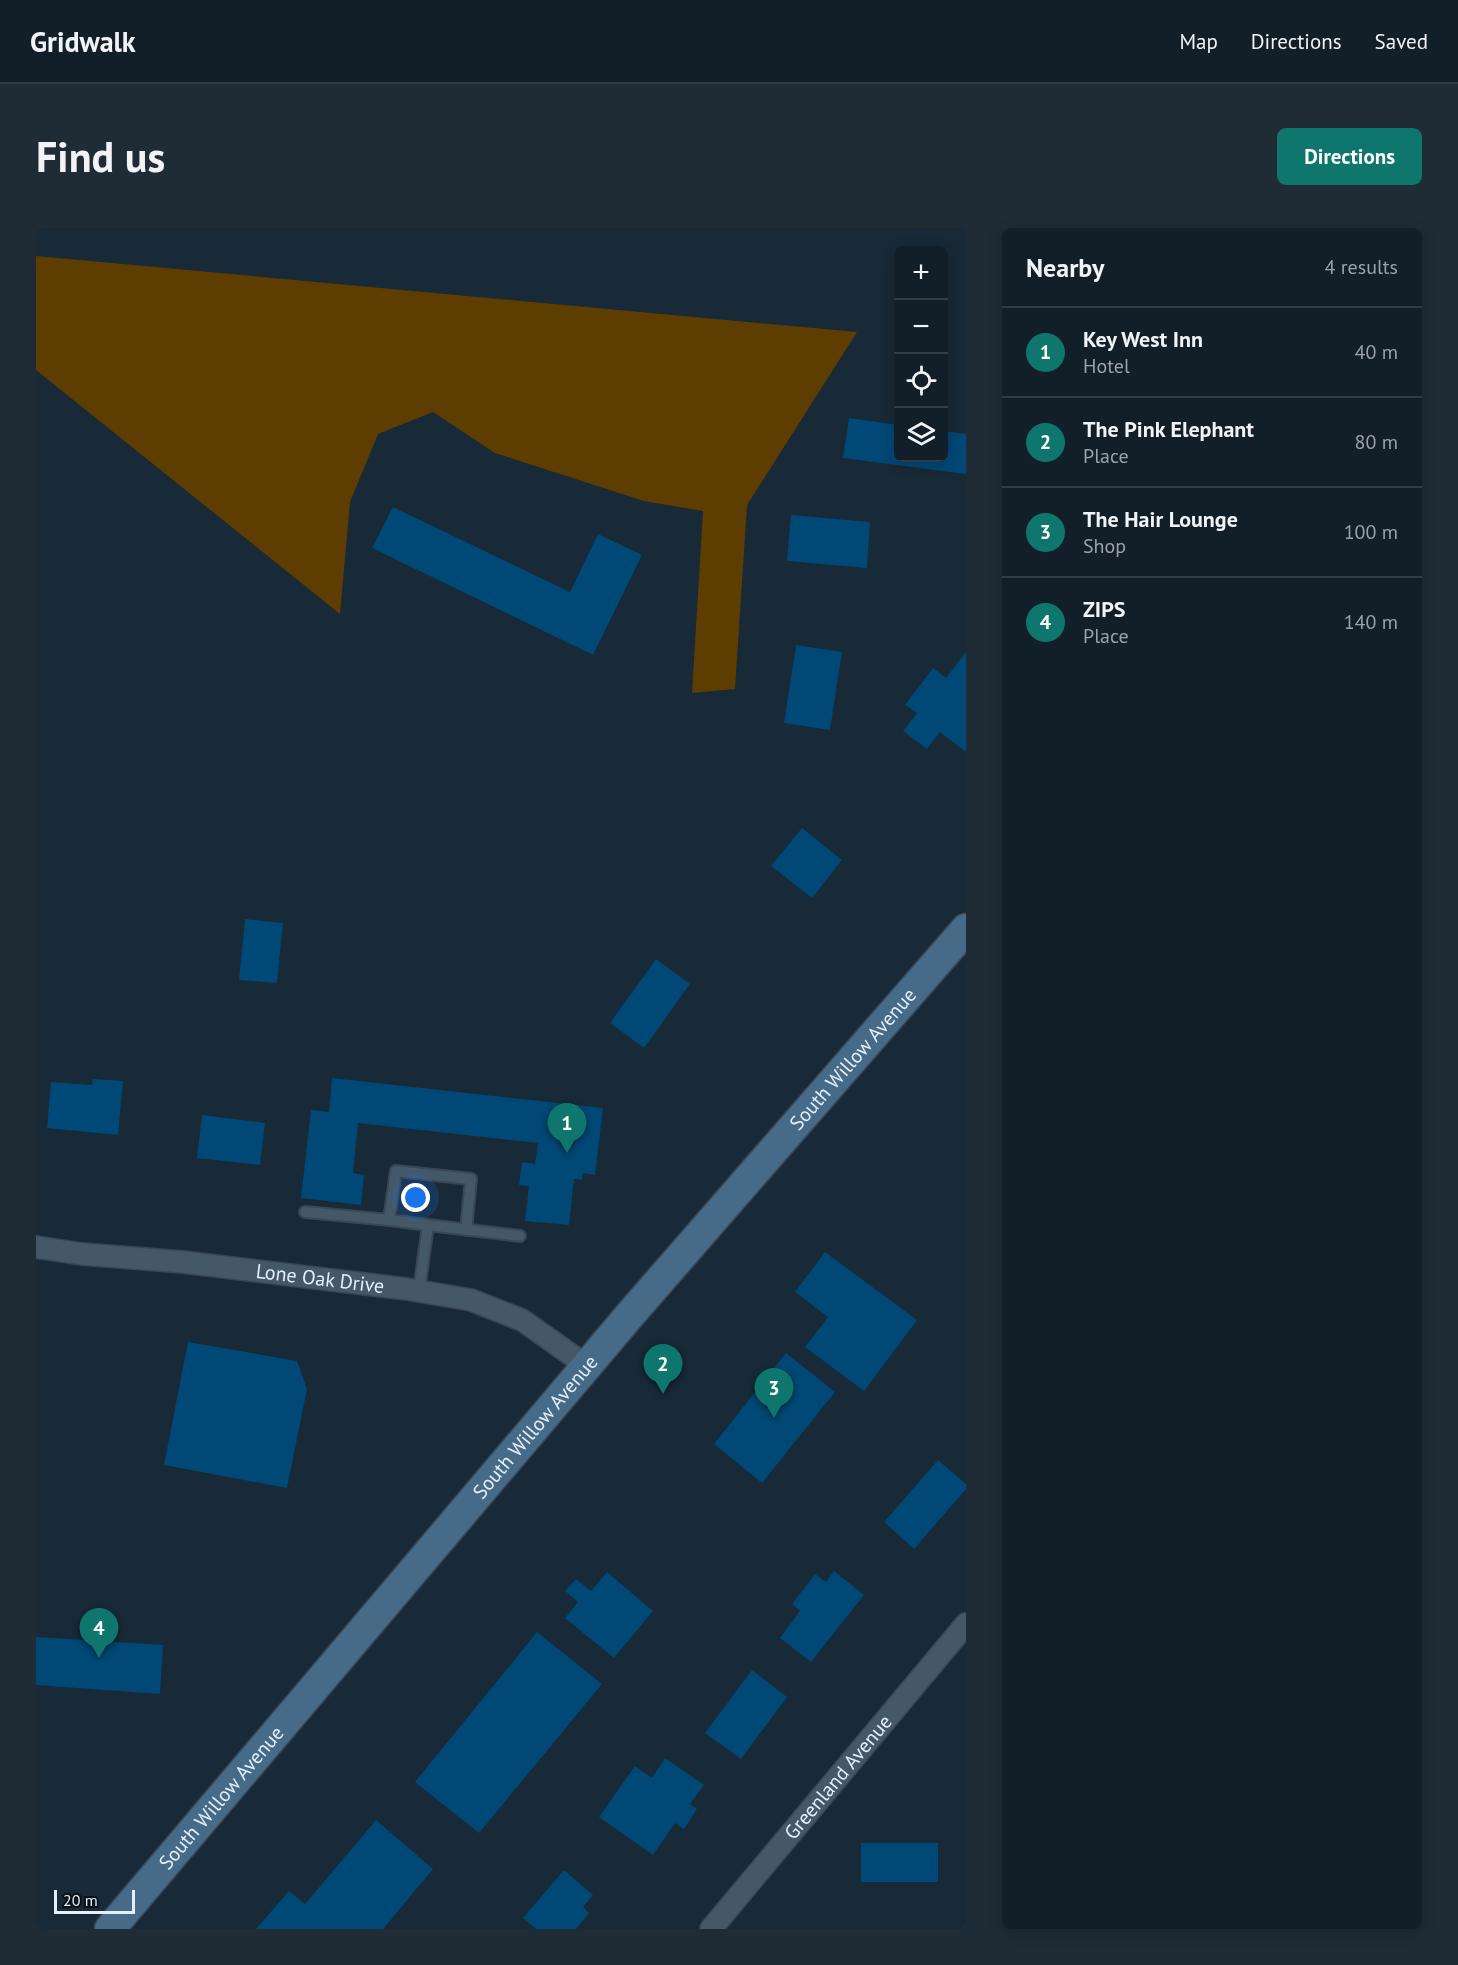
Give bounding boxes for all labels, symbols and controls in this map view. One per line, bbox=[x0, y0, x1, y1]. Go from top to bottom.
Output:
text: Gridwalk bbox=[30, 23, 136, 60]
text: Map bbox=[1179, 28, 1218, 55]
text: Directions bbox=[1251, 28, 1342, 55]
text: Saved bbox=[1375, 28, 1428, 55]
button: Directions bbox=[1277, 128, 1422, 185]
text: Find us bbox=[36, 129, 165, 184]
map controls bbox=[894, 246, 948, 462]
button: + bbox=[894, 246, 948, 300]
text: Nearby bbox=[1026, 251, 1104, 284]
text: 4 results bbox=[1325, 254, 1398, 280]
button: − bbox=[894, 300, 948, 354]
text: Key West Inn bbox=[1083, 325, 1203, 353]
text: 1 bbox=[1040, 339, 1051, 365]
text: 40 m bbox=[1355, 339, 1398, 365]
text: Hotel bbox=[1083, 353, 1130, 379]
button: locate bbox=[894, 354, 948, 408]
button: layers bbox=[894, 408, 948, 462]
text: The Pink Elephant bbox=[1083, 415, 1254, 443]
text: 2 bbox=[1040, 429, 1051, 455]
text: 80 m bbox=[1355, 429, 1398, 455]
text: Place bbox=[1083, 443, 1129, 469]
text: The Hair Lounge bbox=[1083, 505, 1238, 533]
text: 3 bbox=[1040, 519, 1051, 545]
text: 100 m bbox=[1344, 519, 1398, 545]
text: Shop bbox=[1083, 533, 1126, 559]
text: ZIPS bbox=[1083, 595, 1125, 623]
text: 4 bbox=[1040, 609, 1051, 635]
text: 140 m bbox=[1344, 609, 1398, 635]
text: Place bbox=[1083, 623, 1129, 649]
street label: South Willow Avenue bbox=[784, 982, 922, 1136]
pin: 1 bbox=[548, 1104, 586, 1153]
your location bbox=[401, 1183, 430, 1212]
street label: Lone Oak Drive bbox=[254, 1258, 386, 1299]
pin: 2 bbox=[644, 1344, 682, 1394]
street label: South Willow Avenue bbox=[467, 1350, 603, 1504]
pin: 3 bbox=[754, 1368, 794, 1418]
pin: 4 bbox=[80, 1608, 118, 1658]
street label: Greenland Avenue bbox=[778, 1709, 898, 1845]
street label: South Willow Avenue bbox=[153, 1720, 289, 1875]
scale bar bbox=[54, 1887, 135, 1914]
text: 20 m bbox=[63, 1890, 98, 1910]

